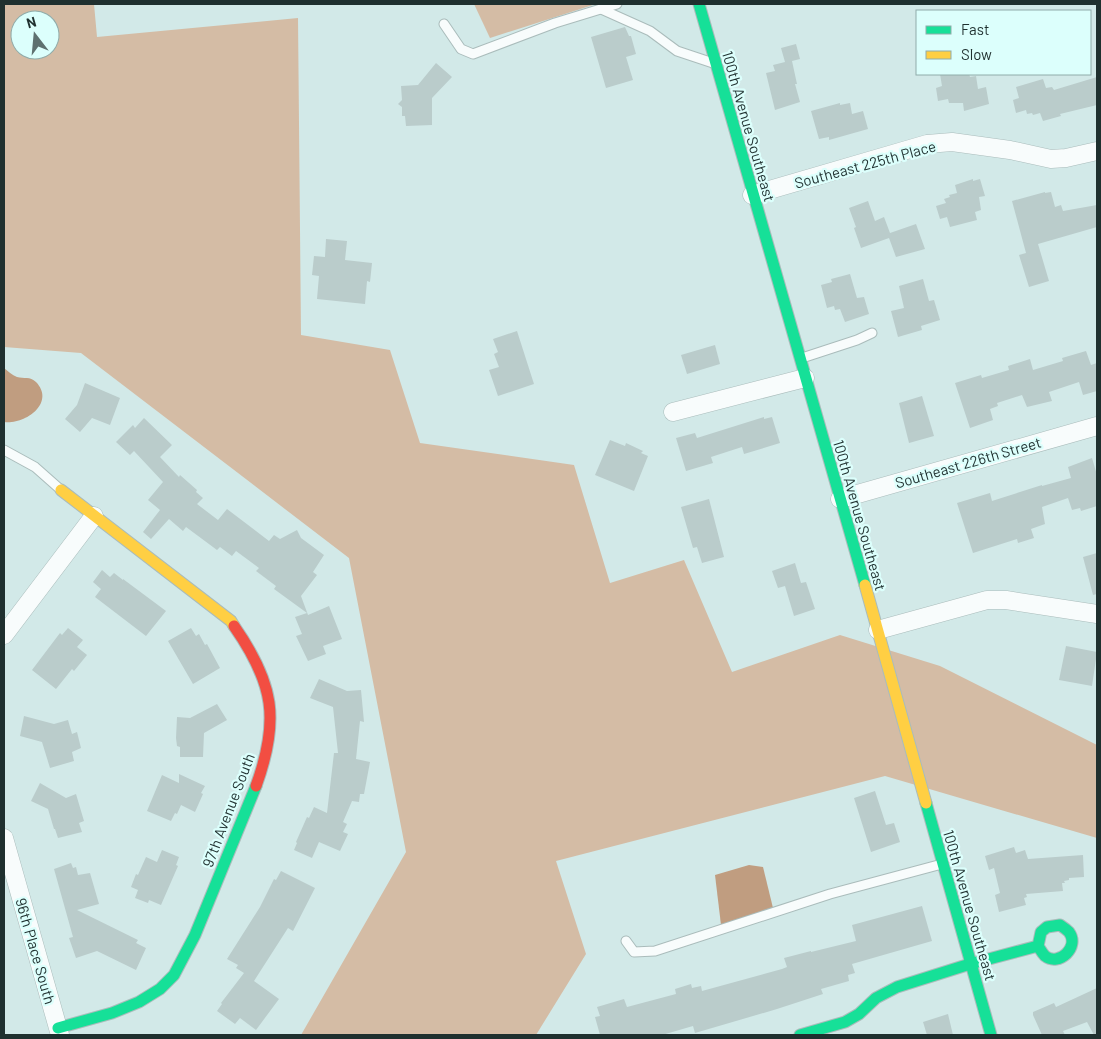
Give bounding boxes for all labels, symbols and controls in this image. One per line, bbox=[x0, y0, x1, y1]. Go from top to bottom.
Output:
north arrow bbox=[10, 10, 60, 60]
legend bbox=[916, 10, 1091, 75]
text: N bbox=[24, 13, 38, 31]
text: Fast bbox=[961, 20, 989, 38]
text: Slow bbox=[961, 45, 992, 63]
street label: 100th Avenue Southeast bbox=[719, 49, 779, 203]
street label: Southeast 225th Place bbox=[792, 136, 938, 192]
street label: Southeast 226th Street bbox=[893, 433, 1043, 491]
street label: 100th Avenue Southeast bbox=[830, 438, 890, 592]
street label: 97th Avenue South bbox=[198, 750, 258, 870]
street label: 100th Avenue Southeast bbox=[940, 828, 1000, 982]
street label: 96th Place South bbox=[12, 896, 60, 1006]

